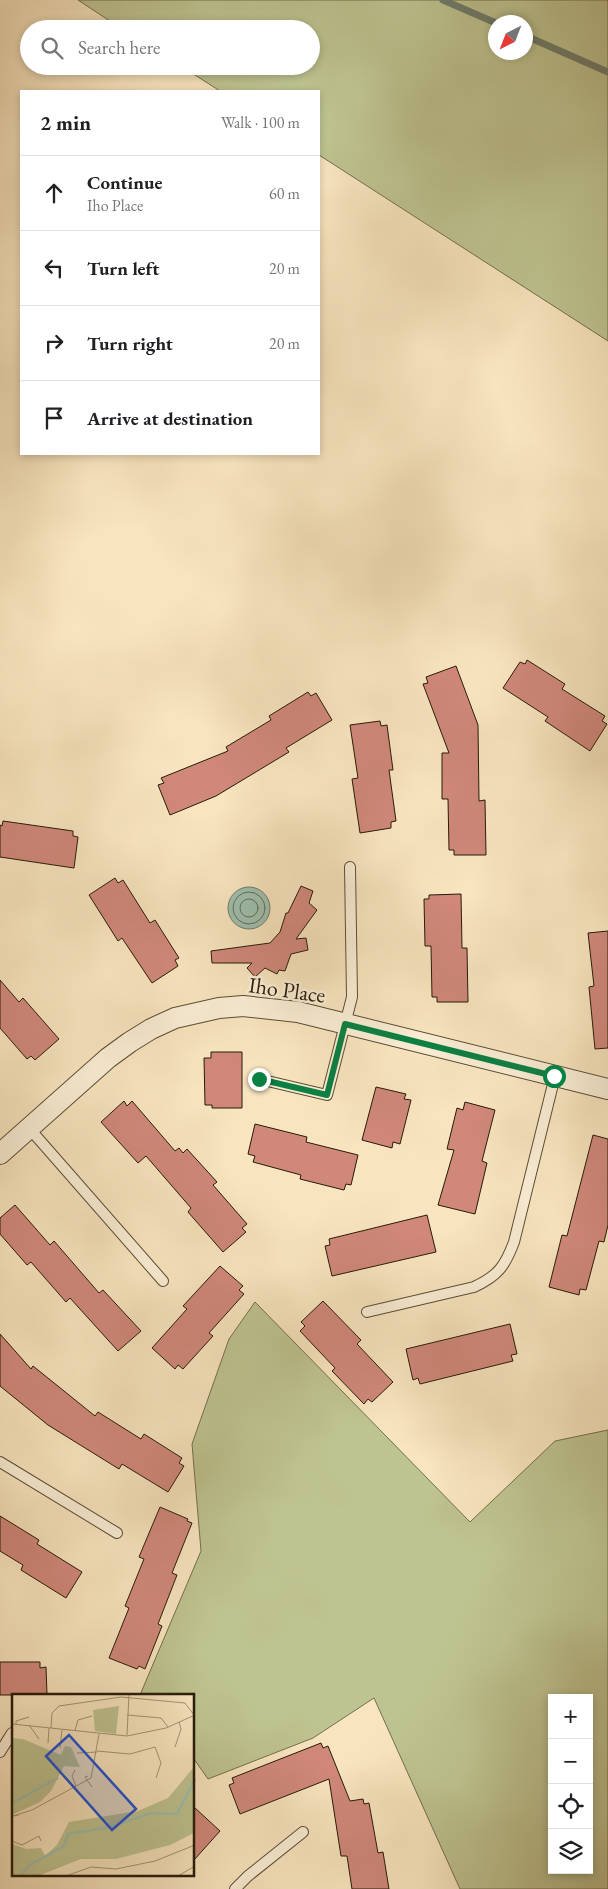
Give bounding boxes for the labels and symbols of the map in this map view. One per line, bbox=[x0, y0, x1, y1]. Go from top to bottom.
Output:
north arrow bbox=[488, 15, 533, 60]
street label: Iho Place bbox=[247, 970, 328, 1010]
route start bbox=[543, 1065, 566, 1088]
route end bbox=[248, 1068, 271, 1091]
inset map bbox=[12, 1694, 195, 1876]

